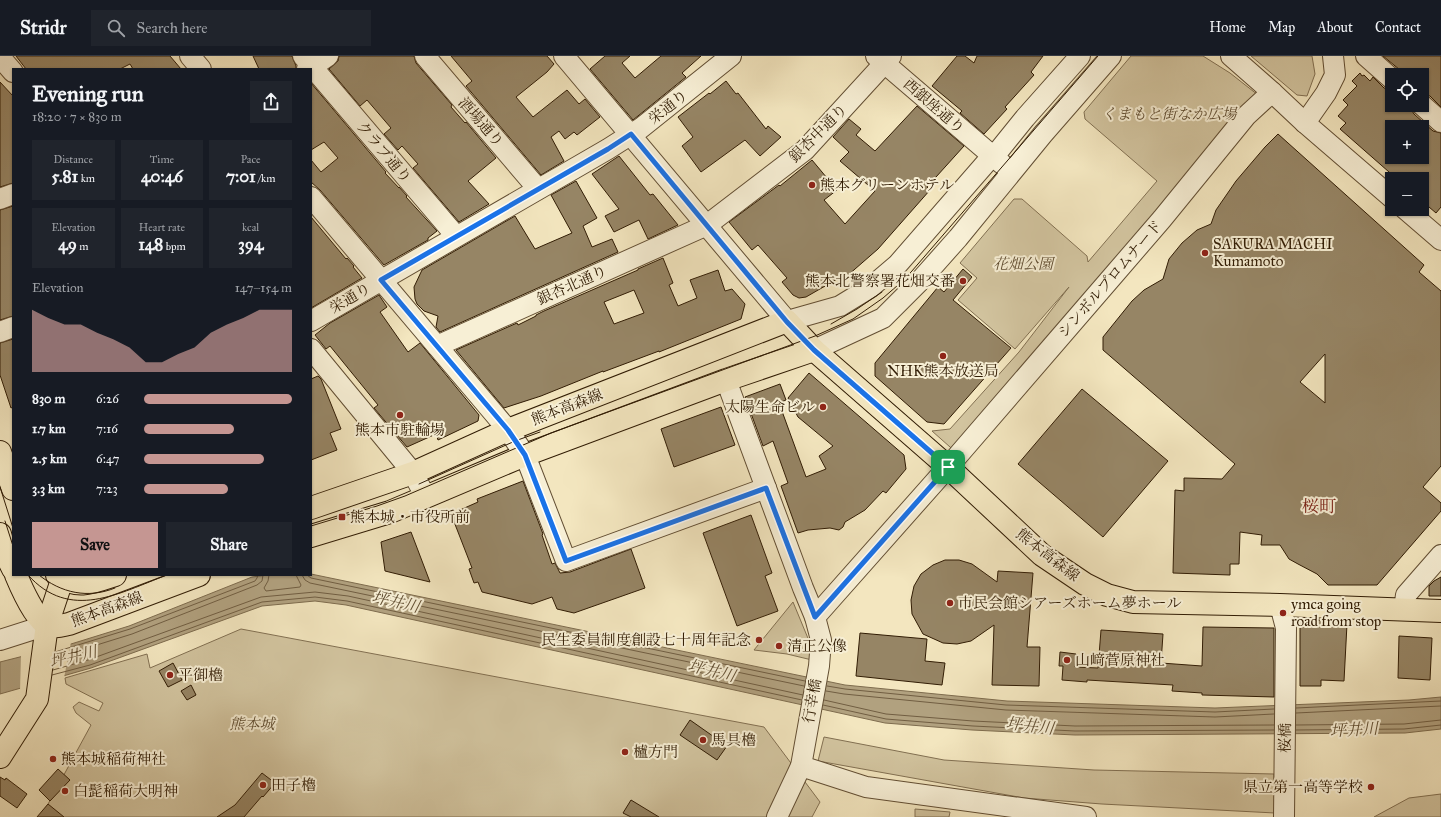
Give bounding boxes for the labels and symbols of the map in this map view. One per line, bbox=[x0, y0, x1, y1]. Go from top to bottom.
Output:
street label: 西銀座通り bbox=[900, 75, 968, 137]
street label: 栄通り bbox=[645, 86, 691, 128]
street label: 酒場通り bbox=[455, 93, 507, 151]
street label: 銀杏中通り bbox=[785, 100, 851, 166]
park label: くまもと街なか広場 bbox=[1101, 105, 1238, 123]
street label: クラブ通り bbox=[353, 117, 415, 187]
place label: 熊本グリーンホテル bbox=[820, 176, 954, 194]
marker: 熊本グリーンホテル bbox=[807, 180, 817, 190]
street label: シンボルプロムナード bbox=[1054, 217, 1166, 341]
place label: SAKURA MACHI Kumamoto bbox=[1213, 235, 1333, 270]
marker: SAKURA MACHI Kumamoto bbox=[1200, 248, 1210, 258]
park label: 花畑公園 bbox=[993, 255, 1056, 273]
street label: 銀杏北通り bbox=[534, 262, 610, 308]
place label: 熊本北警察署花畑交番 bbox=[805, 272, 955, 290]
marker: 熊本北警察署花畑交番 bbox=[958, 276, 968, 286]
street label: 栄通り bbox=[326, 279, 374, 317]
marker: NHK熊本放送局 bbox=[938, 351, 948, 361]
place label: NHK熊本放送局 bbox=[887, 362, 999, 380]
street label: 熊本高森線 bbox=[529, 385, 605, 429]
place label: 太陽生命ビル bbox=[725, 398, 815, 416]
marker: 太陽生命ビル bbox=[818, 402, 828, 412]
marker: 熊本市駐輪場 bbox=[395, 410, 405, 420]
place label: 熊本市駐輪場 bbox=[355, 421, 445, 439]
pin bbox=[931, 450, 965, 484]
district label: 桜町 bbox=[1302, 496, 1336, 517]
place label: 熊本城・市役所前 bbox=[350, 508, 470, 526]
marker: 熊本城・市役所前 bbox=[337, 512, 347, 522]
street label: 熊本高森線 bbox=[1013, 525, 1083, 585]
water label: 坪井川 bbox=[370, 587, 423, 617]
street label: 熊本高森線 bbox=[69, 588, 145, 630]
place label: 市民会館シアーズホーム夢ホール bbox=[958, 594, 1182, 612]
place label: ymca going road from stop bbox=[1291, 595, 1381, 630]
marker: 市民会館シアーズホーム夢ホール bbox=[945, 598, 955, 608]
marker: ymca going road from stop bbox=[1278, 608, 1288, 618]
place label: 民生委員制度創設七十周年記念 bbox=[541, 631, 751, 649]
marker: 民生委員制度創設七十周年記念 bbox=[754, 635, 764, 645]
place label: 清正公像 bbox=[787, 637, 847, 655]
water label: 坪井川 bbox=[48, 641, 101, 671]
marker: 清正公像 bbox=[774, 641, 784, 651]
place label: 山﨑菅原神社 bbox=[1075, 651, 1165, 669]
water label: 坪井川 bbox=[686, 655, 739, 686]
marker: 山﨑菅原神社 bbox=[1062, 655, 1072, 665]
place label: 平御櫓 bbox=[178, 666, 223, 684]
marker: 平御櫓 bbox=[165, 670, 175, 680]
street label: 行幸橋 bbox=[799, 677, 825, 725]
water label: 坪井川 bbox=[1005, 713, 1057, 738]
park label: 熊本城 bbox=[229, 715, 276, 733]
water label: 坪井川 bbox=[1330, 719, 1380, 740]
street label: 桜橋 bbox=[1276, 723, 1294, 753]
place label: 馬具櫓 bbox=[711, 731, 756, 749]
marker: 馬具櫓 bbox=[698, 735, 708, 745]
place label: 櫨方門 bbox=[633, 743, 678, 761]
marker: 櫨方門 bbox=[620, 747, 630, 757]
place label: 熊本城稲荷神社 bbox=[61, 750, 166, 768]
marker: 熊本城稲荷神社 bbox=[48, 754, 58, 764]
place label: 田子櫓 bbox=[271, 776, 316, 794]
place label: 県立第一高等学校 bbox=[1243, 778, 1363, 796]
marker: 田子櫓 bbox=[258, 780, 268, 790]
place label: 白髭稲荷大明神 bbox=[73, 782, 178, 800]
marker: 県立第一高等学校 bbox=[1366, 782, 1376, 792]
marker: 白髭稲荷大明神 bbox=[60, 786, 70, 796]

